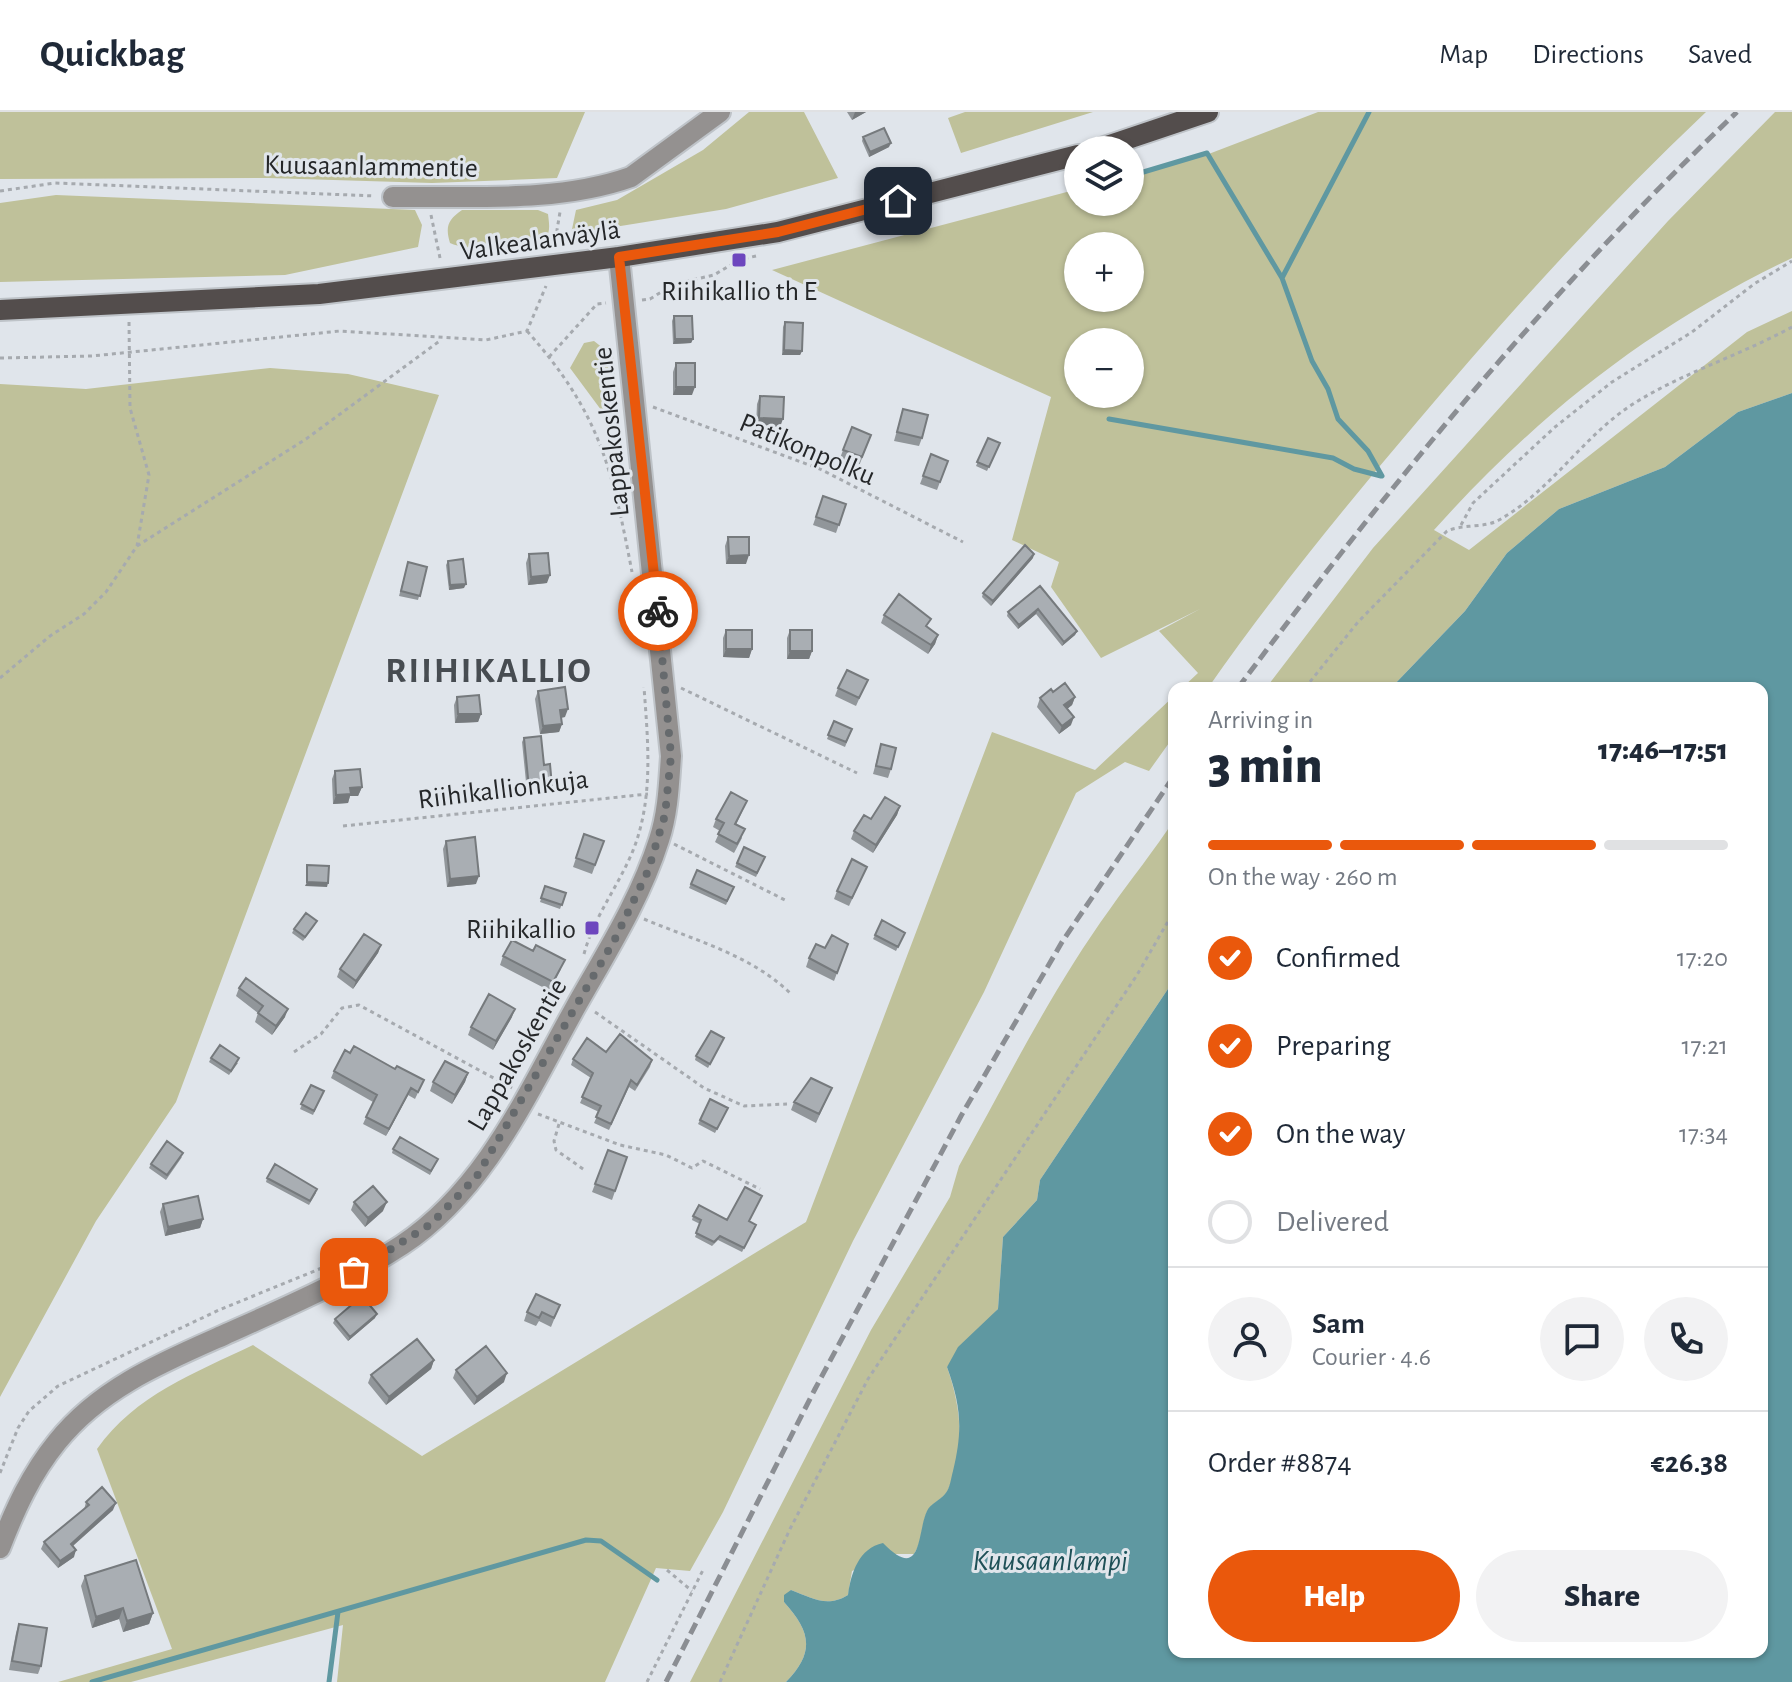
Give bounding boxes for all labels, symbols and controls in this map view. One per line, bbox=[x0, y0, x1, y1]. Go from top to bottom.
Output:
text: Quickbag bbox=[40, 36, 185, 74]
text: Map bbox=[1439, 41, 1488, 69]
text: Directions bbox=[1532, 41, 1644, 69]
text: Saved bbox=[1688, 41, 1752, 69]
map controls bbox=[1064, 136, 1144, 408]
button: layers bbox=[1064, 136, 1144, 216]
street label: Kuusaanlammentie bbox=[264, 151, 478, 183]
pin bbox=[864, 167, 932, 235]
icon: home bbox=[876, 179, 920, 223]
street label: Valkealanväylä bbox=[458, 216, 622, 266]
button: + bbox=[1064, 232, 1144, 312]
marker: Riihikallio th E bbox=[730, 251, 748, 269]
place label: Riihikallio th E bbox=[661, 278, 817, 306]
button: − bbox=[1064, 328, 1144, 408]
street label: Lappakoskentie bbox=[589, 345, 635, 518]
street label: Patikonpolku bbox=[735, 409, 879, 491]
courier bbox=[618, 571, 698, 651]
icon: bike bbox=[636, 589, 680, 633]
district label: RIIHIKALLIO bbox=[385, 653, 593, 689]
text: Arriving in bbox=[1208, 707, 1313, 733]
text: 17:46–17:51 bbox=[1598, 735, 1728, 765]
text: 3 min bbox=[1208, 740, 1322, 792]
street label: Riihikallionkuja bbox=[416, 766, 590, 814]
text: On the way · 260 m bbox=[1208, 864, 1398, 890]
place label: Riihikallio bbox=[466, 916, 576, 944]
marker: Riihikallio bbox=[583, 919, 601, 937]
icon: check bbox=[1208, 936, 1252, 980]
text: Confirmed bbox=[1276, 943, 1400, 973]
text: 17:20 bbox=[1677, 945, 1728, 971]
street label: Lappakoskentie bbox=[463, 974, 573, 1136]
icon: check bbox=[1208, 1024, 1252, 1068]
text: Preparing bbox=[1276, 1031, 1391, 1061]
text: 17:21 bbox=[1681, 1033, 1728, 1059]
icon: check bbox=[1208, 1112, 1252, 1156]
text: On the way bbox=[1276, 1119, 1405, 1149]
text: 17:34 bbox=[1679, 1121, 1728, 1147]
text: Delivered bbox=[1276, 1207, 1389, 1237]
pin bbox=[320, 1238, 388, 1306]
icon: bag bbox=[332, 1250, 376, 1294]
button: person bbox=[1208, 1297, 1292, 1381]
button: chat bbox=[1540, 1297, 1624, 1381]
button: phone bbox=[1644, 1297, 1728, 1381]
text: Sam bbox=[1312, 1309, 1365, 1339]
text: Courier · 4.6 bbox=[1312, 1344, 1431, 1370]
text: Order #8874 bbox=[1208, 1448, 1352, 1478]
text: €26.38 bbox=[1651, 1448, 1728, 1478]
water label: Kuusaanlampi bbox=[972, 1546, 1128, 1576]
button: Help bbox=[1208, 1550, 1460, 1642]
button: Share bbox=[1476, 1550, 1728, 1642]

